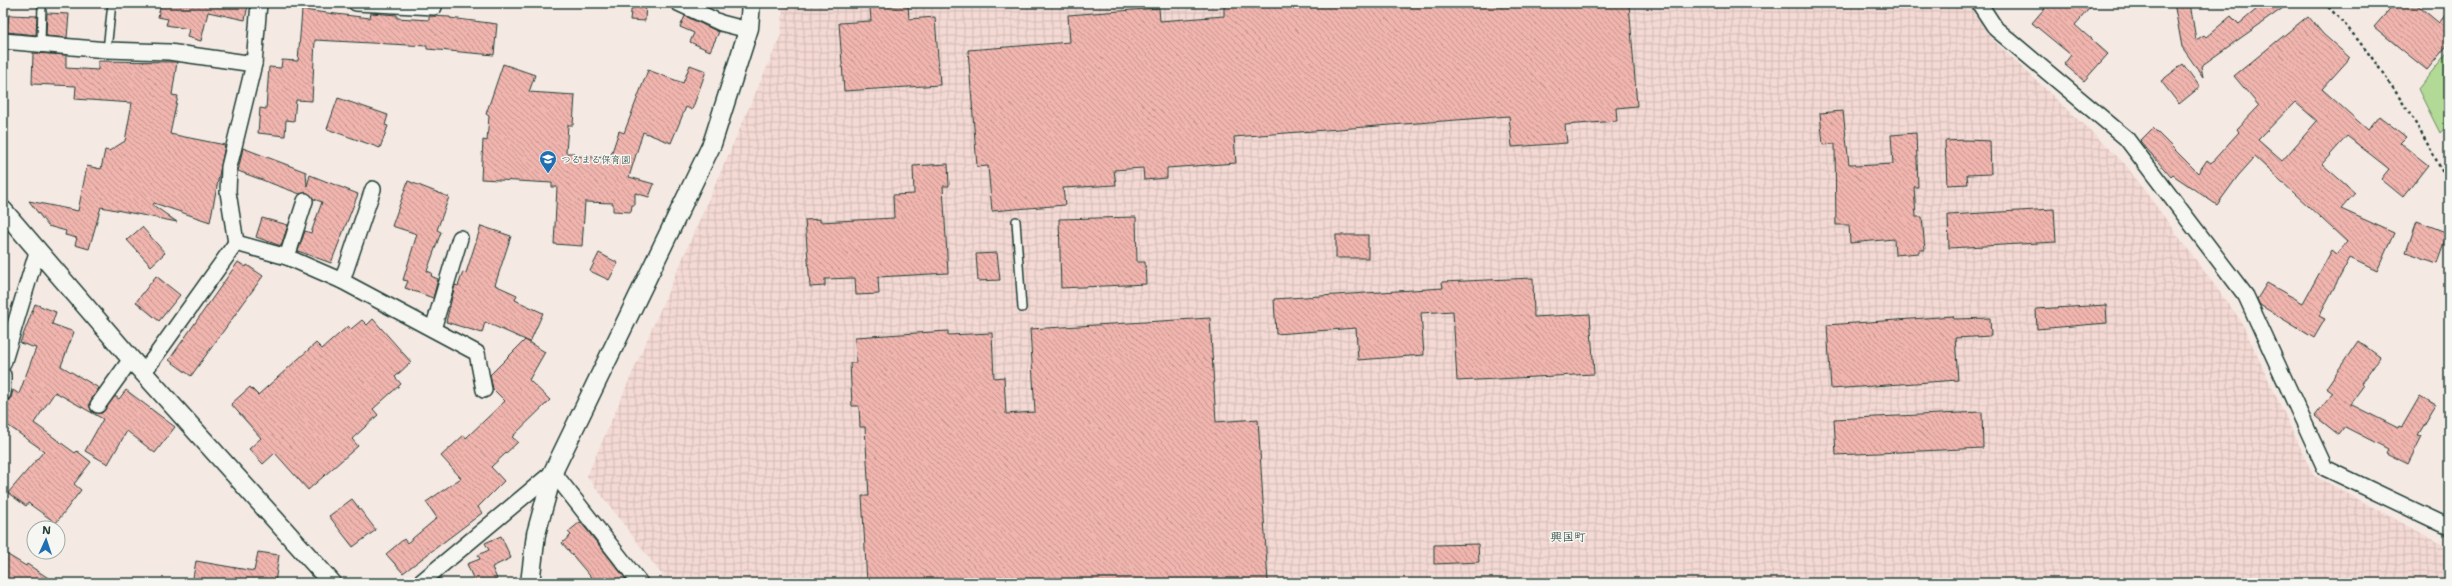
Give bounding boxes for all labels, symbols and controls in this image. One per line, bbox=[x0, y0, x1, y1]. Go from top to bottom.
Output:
school or university icon: つるまる保育園 bbox=[538, 149, 558, 174]
place label: つるまる保育園 bbox=[561, 153, 631, 166]
north arrow bbox=[26, 520, 66, 560]
text: N bbox=[42, 523, 52, 538]
district label: 興国町 bbox=[1550, 529, 1586, 545]

